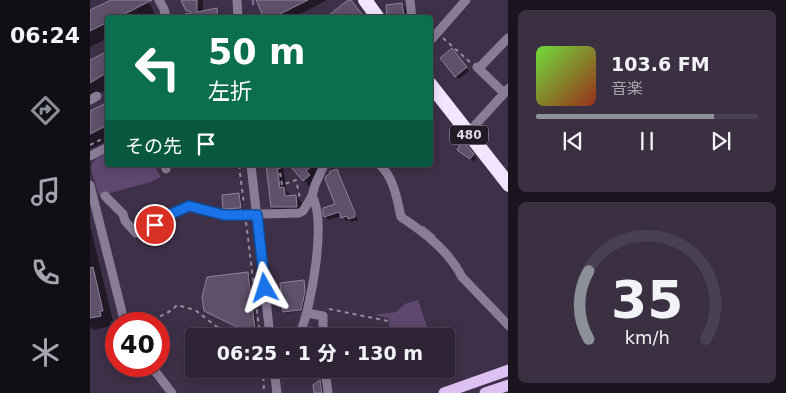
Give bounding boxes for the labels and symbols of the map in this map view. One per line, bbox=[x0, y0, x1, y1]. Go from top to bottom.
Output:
road number: 480 bbox=[450, 126, 488, 144]
pin bbox=[134, 204, 176, 246]
position arrow bbox=[238, 261, 290, 313]
speed limit sign: 40 bbox=[105, 312, 170, 377]

